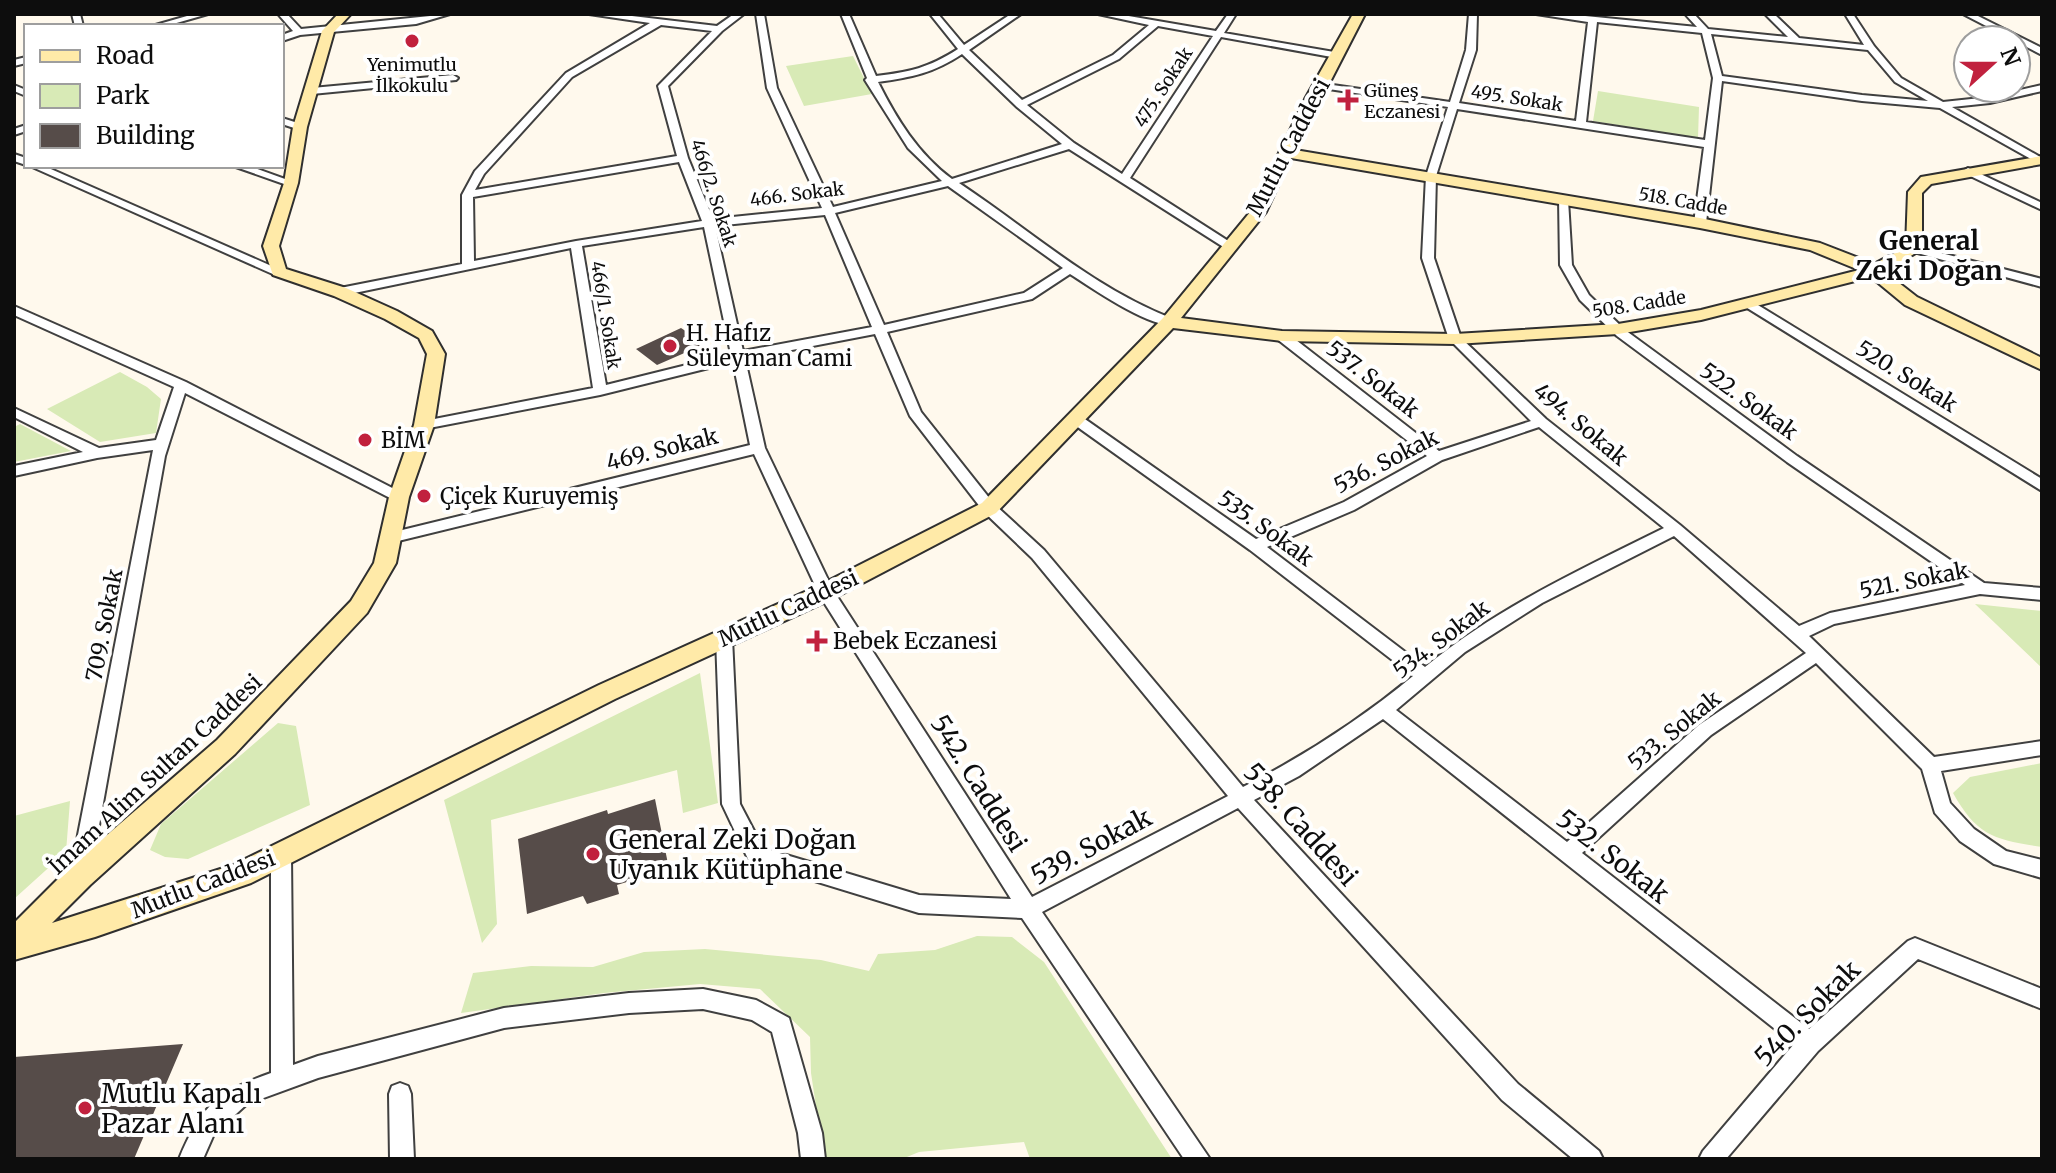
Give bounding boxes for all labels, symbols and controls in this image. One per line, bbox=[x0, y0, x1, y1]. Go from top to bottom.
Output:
legend bbox=[24, 24, 284, 168]
north arrow bbox=[1952, 24, 2032, 104]
marker: Yenimutlu İlkokulu bbox=[403, 32, 421, 50]
text: Road bbox=[96, 40, 154, 71]
street label: 475. Sokak bbox=[1129, 42, 1198, 131]
text: N bbox=[1994, 44, 2027, 71]
place label: Yenimutlu İlkokulu bbox=[366, 53, 457, 97]
street label: Mutlu Caddesi bbox=[1240, 73, 1336, 221]
place label: Güneş Eczanesi bbox=[1364, 79, 1441, 123]
street label: 495. Sokak bbox=[1470, 79, 1565, 117]
text: Park bbox=[96, 80, 150, 111]
marker: Güneş Eczanesi bbox=[1339, 91, 1357, 109]
text: Building bbox=[96, 120, 195, 151]
street label: 466/2. Sokak bbox=[686, 136, 742, 250]
street label: 466. Sokak bbox=[748, 177, 846, 211]
street label: 518. Cadde bbox=[1637, 182, 1729, 220]
district label: General Zeki Doğan bbox=[1855, 224, 2003, 287]
street label: 466/1. Sokak bbox=[586, 259, 626, 371]
street label: 508. Cadde bbox=[1591, 285, 1687, 323]
place label: H. Hafız Süleyman Cami bbox=[686, 319, 852, 372]
street label: 537. Sokak bbox=[1321, 334, 1425, 424]
street label: 520. Sokak bbox=[1851, 334, 1963, 418]
marker: H. Hafız Süleyman Cami bbox=[661, 337, 679, 355]
street label: 522. Sokak bbox=[1695, 356, 1803, 446]
street label: 494. Sokak bbox=[1528, 377, 1634, 472]
street label: 469. Sokak bbox=[603, 422, 721, 476]
street label: 536. Sokak bbox=[1329, 423, 1443, 499]
place label: BİM bbox=[381, 426, 426, 454]
marker: BİM bbox=[356, 431, 374, 449]
place label: Çiçek Kuruyemiş bbox=[440, 482, 619, 510]
street label: 535. Sokak bbox=[1213, 484, 1319, 572]
marker: Çiçek Kuruyemiş bbox=[415, 487, 433, 505]
street label: 521. Sokak bbox=[1857, 556, 1971, 604]
street label: Mutlu Caddesi bbox=[713, 563, 863, 653]
street label: 709. Sokak bbox=[79, 566, 129, 684]
street label: 534. Sokak bbox=[1387, 594, 1495, 684]
place label: Bebek Eczanesi bbox=[833, 627, 998, 655]
marker: Bebek Eczanesi bbox=[808, 632, 826, 650]
street label: İmam Alim Sultan Caddesi bbox=[43, 668, 267, 880]
street label: 533. Sokak bbox=[1622, 684, 1726, 776]
street label: 542. Caddesi bbox=[924, 708, 1034, 858]
street label: 538. Caddesi bbox=[1237, 756, 1365, 892]
street label: 539. Sokak bbox=[1025, 800, 1158, 892]
street label: 532. Sokak bbox=[1550, 802, 1676, 911]
place label: General Zeki Doğan Uyanık Kütüphane bbox=[609, 823, 856, 886]
street label: Mutlu Caddesi bbox=[127, 844, 279, 924]
marker: General Zeki Doğan Uyanık Kütüphane bbox=[584, 845, 602, 863]
street label: 540. Sokak bbox=[1747, 953, 1867, 1073]
place label: Mutlu Kapalı Pazar Alanı bbox=[101, 1077, 262, 1140]
marker: Mutlu Kapalı Pazar Alanı bbox=[76, 1099, 94, 1117]

